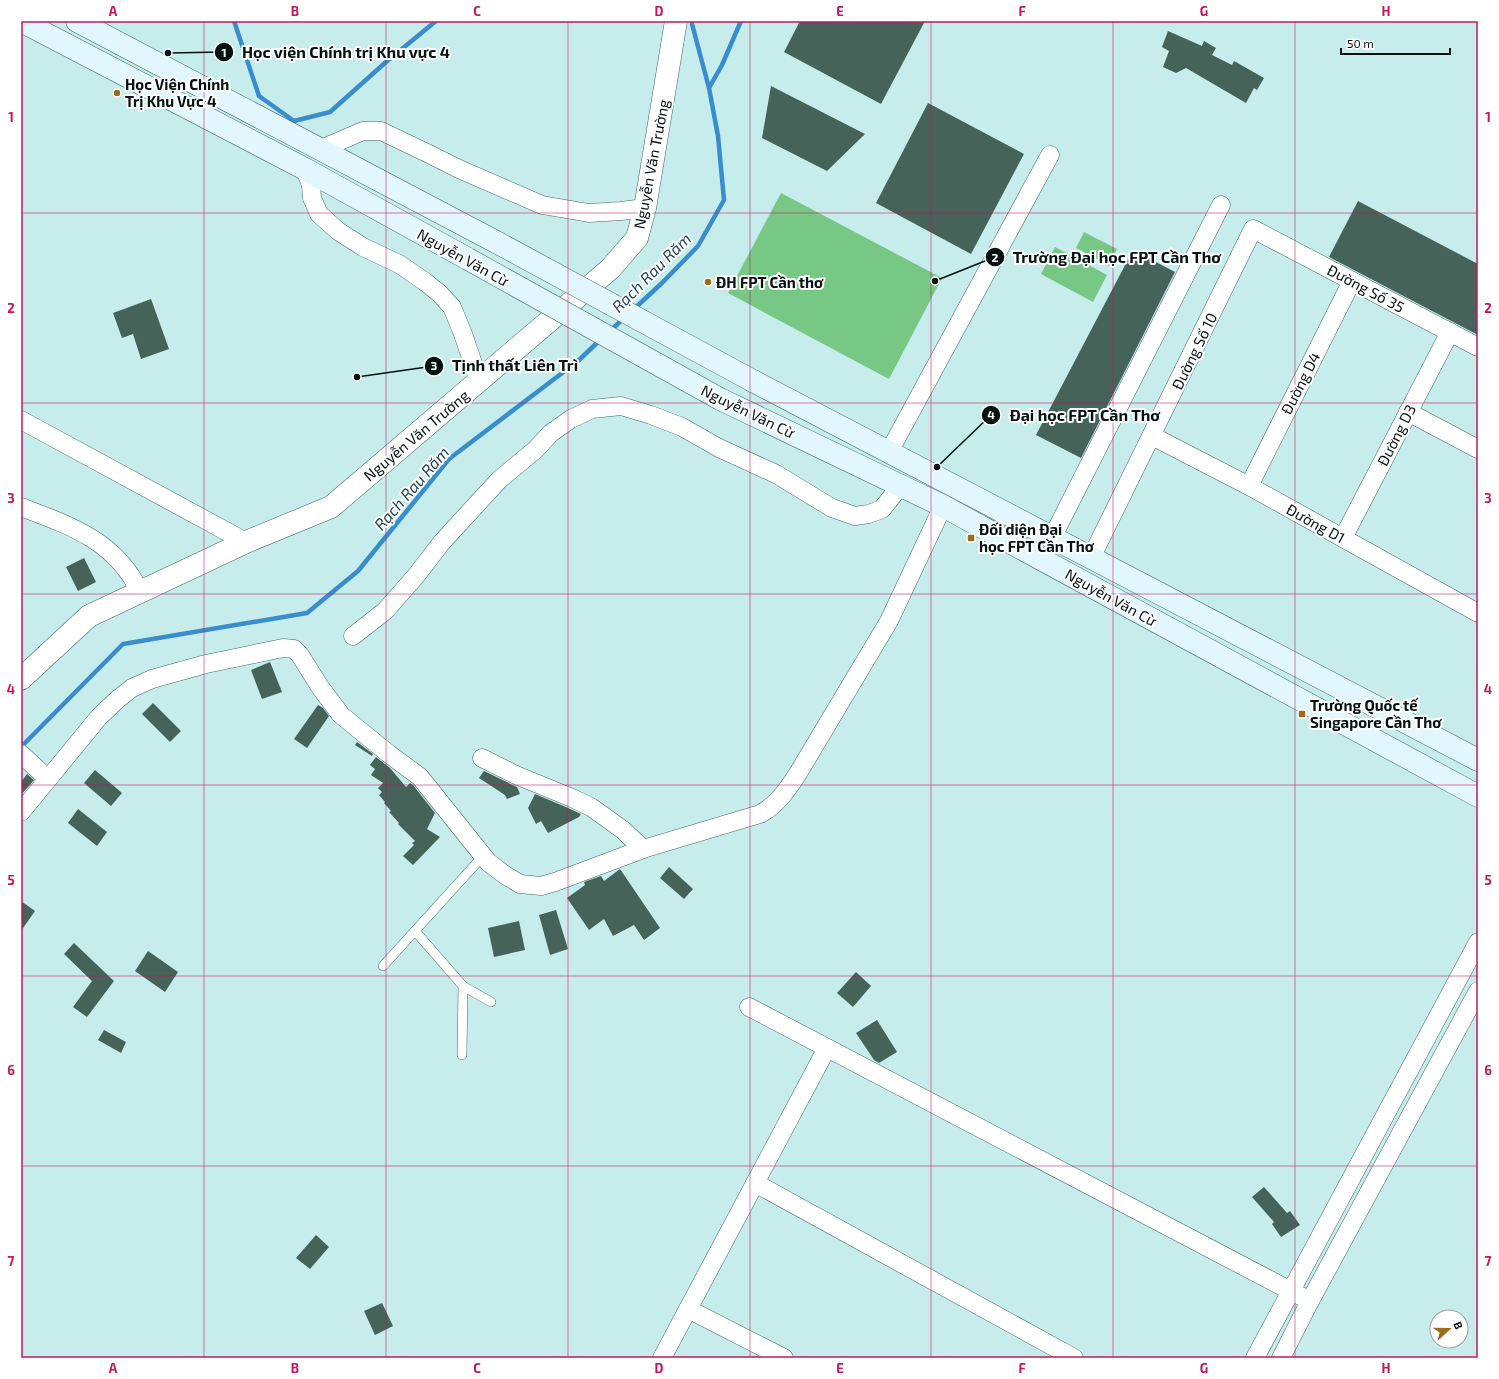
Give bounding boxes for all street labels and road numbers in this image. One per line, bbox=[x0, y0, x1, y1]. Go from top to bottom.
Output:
street label: Nguyễn Văn Trường bbox=[630, 97, 673, 230]
street label: Nguyễn Văn Cừ bbox=[414, 224, 513, 290]
street label: Đường Số 35 bbox=[1324, 260, 1408, 316]
street label: Đường Số 10 bbox=[1168, 310, 1220, 392]
street label: Đường D4 bbox=[1277, 349, 1323, 417]
street label: Nguyễn Văn Cừ bbox=[698, 381, 799, 442]
street label: Nguyễn Văn Trường bbox=[360, 385, 473, 484]
street label: Đường D3 bbox=[1373, 401, 1419, 469]
street label: Đường D1 bbox=[1284, 500, 1348, 546]
street label: Nguyễn Văn Cừ bbox=[1062, 564, 1161, 630]

